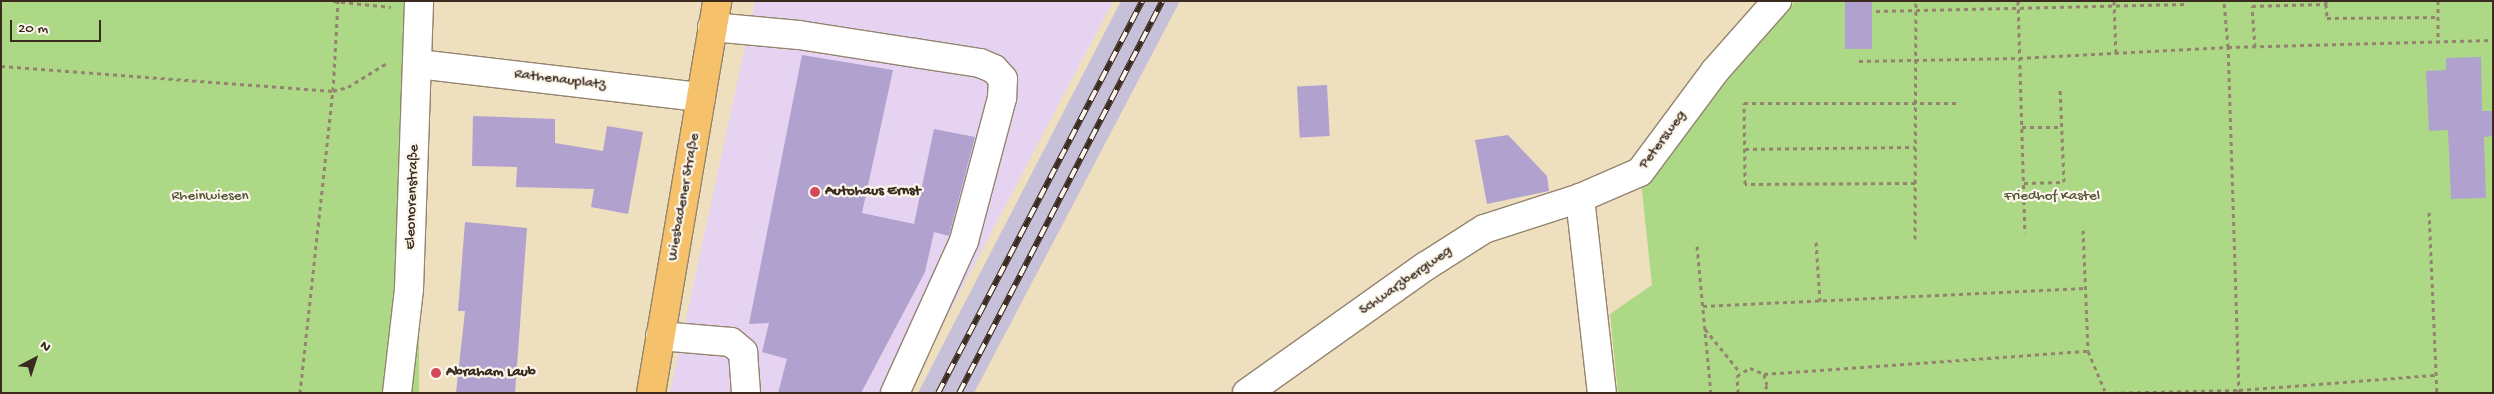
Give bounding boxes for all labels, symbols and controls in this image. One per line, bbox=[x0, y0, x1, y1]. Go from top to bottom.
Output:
scale bar bbox=[12, 10, 104, 42]
text: 20 m bbox=[18, 20, 48, 38]
street label: Rathenauplatz bbox=[513, 65, 607, 95]
street label: Petersweg bbox=[1635, 107, 1691, 173]
street label: Wiesbadener Straße bbox=[664, 132, 704, 262]
street label: Eleonorenstraße bbox=[402, 144, 424, 250]
place label: Autohaus Ernst bbox=[825, 183, 921, 201]
marker: Autohaus Ernst bbox=[809, 186, 821, 198]
park label: Rheinwiesen bbox=[171, 188, 249, 206]
park label: Friedhof Kastel bbox=[2004, 188, 2100, 206]
street label: Schwarzbergweg bbox=[1356, 242, 1456, 320]
north arrow bbox=[10, 334, 60, 384]
text: N bbox=[36, 338, 54, 357]
place label: Abraham Laub bbox=[446, 364, 536, 382]
marker: Abraham Laub bbox=[430, 367, 442, 379]

